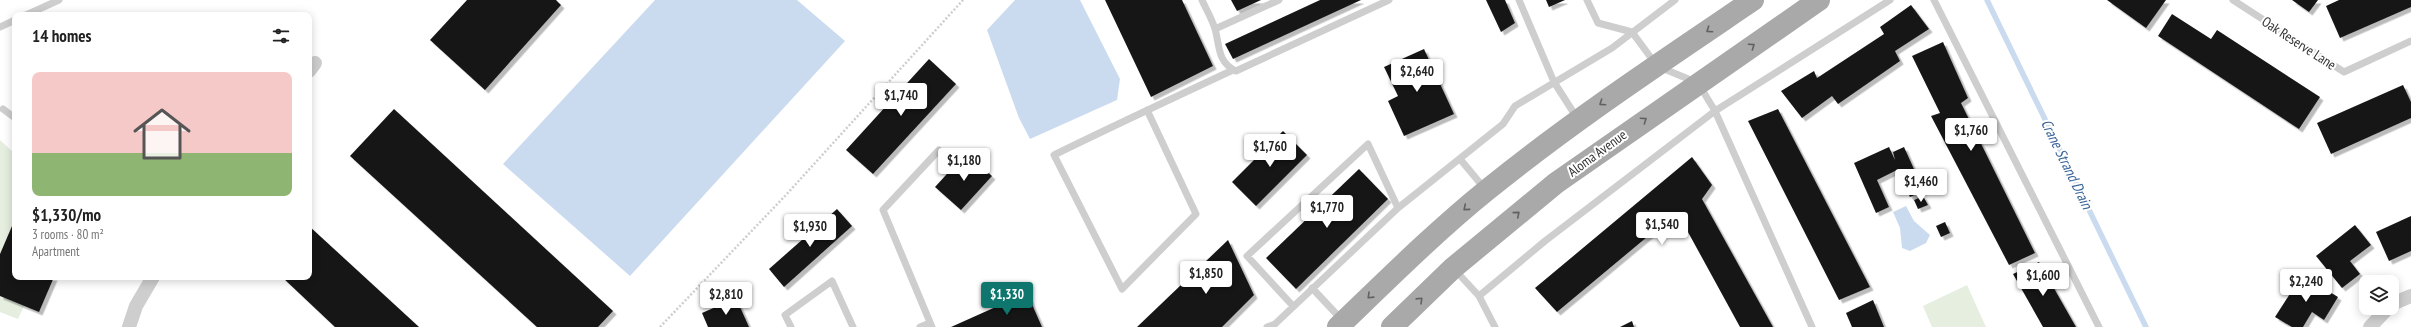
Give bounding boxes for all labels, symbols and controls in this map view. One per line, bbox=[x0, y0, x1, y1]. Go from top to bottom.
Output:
street label: Oak Reserve Lane bbox=[2258, 12, 2340, 74]
text: 14 homes bbox=[32, 25, 91, 47]
icon: filters bbox=[270, 25, 292, 47]
one-way arrow bbox=[1707, 25, 1714, 32]
one-way arrow bbox=[1747, 44, 1754, 51]
pin: $2,640 bbox=[1384, 59, 1450, 93]
text: $2,640 bbox=[1400, 63, 1434, 80]
pin: $1,740 bbox=[868, 83, 934, 117]
text: $1,740 bbox=[884, 87, 918, 104]
icon: home bbox=[126, 98, 198, 170]
one-way arrow bbox=[1599, 98, 1606, 106]
water label: Crane Strand Drain bbox=[2037, 116, 2098, 213]
one-way arrow bbox=[1640, 117, 1647, 125]
pin: $1,760 bbox=[1938, 118, 2004, 152]
text: $1,760 bbox=[1954, 122, 1988, 139]
street label: Aloma Avenue bbox=[1564, 125, 1630, 180]
pin: $1,760 bbox=[1237, 134, 1303, 168]
text: $1,760 bbox=[1253, 138, 1287, 155]
pin: $1,180 bbox=[931, 148, 997, 182]
text: $1,180 bbox=[947, 152, 981, 169]
pin: $1,460 bbox=[1888, 169, 1954, 203]
text: $1,460 bbox=[1904, 173, 1938, 190]
pin: $1,770 bbox=[1294, 195, 1360, 229]
text: $1,770 bbox=[1310, 199, 1344, 216]
one-way arrow bbox=[1463, 203, 1470, 210]
text: $1,330/mo bbox=[32, 204, 101, 226]
one-way arrow bbox=[1513, 211, 1520, 218]
pin: $1,540 bbox=[1629, 212, 1695, 246]
pin: $1,930 bbox=[777, 214, 843, 248]
text: $1,540 bbox=[1645, 216, 1679, 233]
text: $1,930 bbox=[793, 218, 827, 235]
text: 3 rooms · 80 m² bbox=[32, 226, 104, 243]
text: Apartment bbox=[32, 243, 80, 260]
pin: $1,850 bbox=[1173, 261, 1239, 295]
pin: $1,600 bbox=[2010, 263, 2076, 297]
text: $1,850 bbox=[1189, 265, 1223, 282]
text: $1,600 bbox=[2026, 267, 2060, 284]
pin: $2,240 bbox=[2273, 269, 2339, 303]
text: $2,240 bbox=[2289, 273, 2323, 290]
map controls bbox=[2359, 275, 2399, 315]
button: layers bbox=[2359, 275, 2399, 315]
pin: $2,810 bbox=[693, 282, 759, 316]
pin: $1,330 bbox=[974, 282, 1040, 316]
text: $2,810 bbox=[709, 286, 743, 303]
text: $1,330 bbox=[990, 286, 1024, 303]
one-way arrow bbox=[1367, 291, 1375, 299]
one-way arrow bbox=[1415, 297, 1423, 305]

